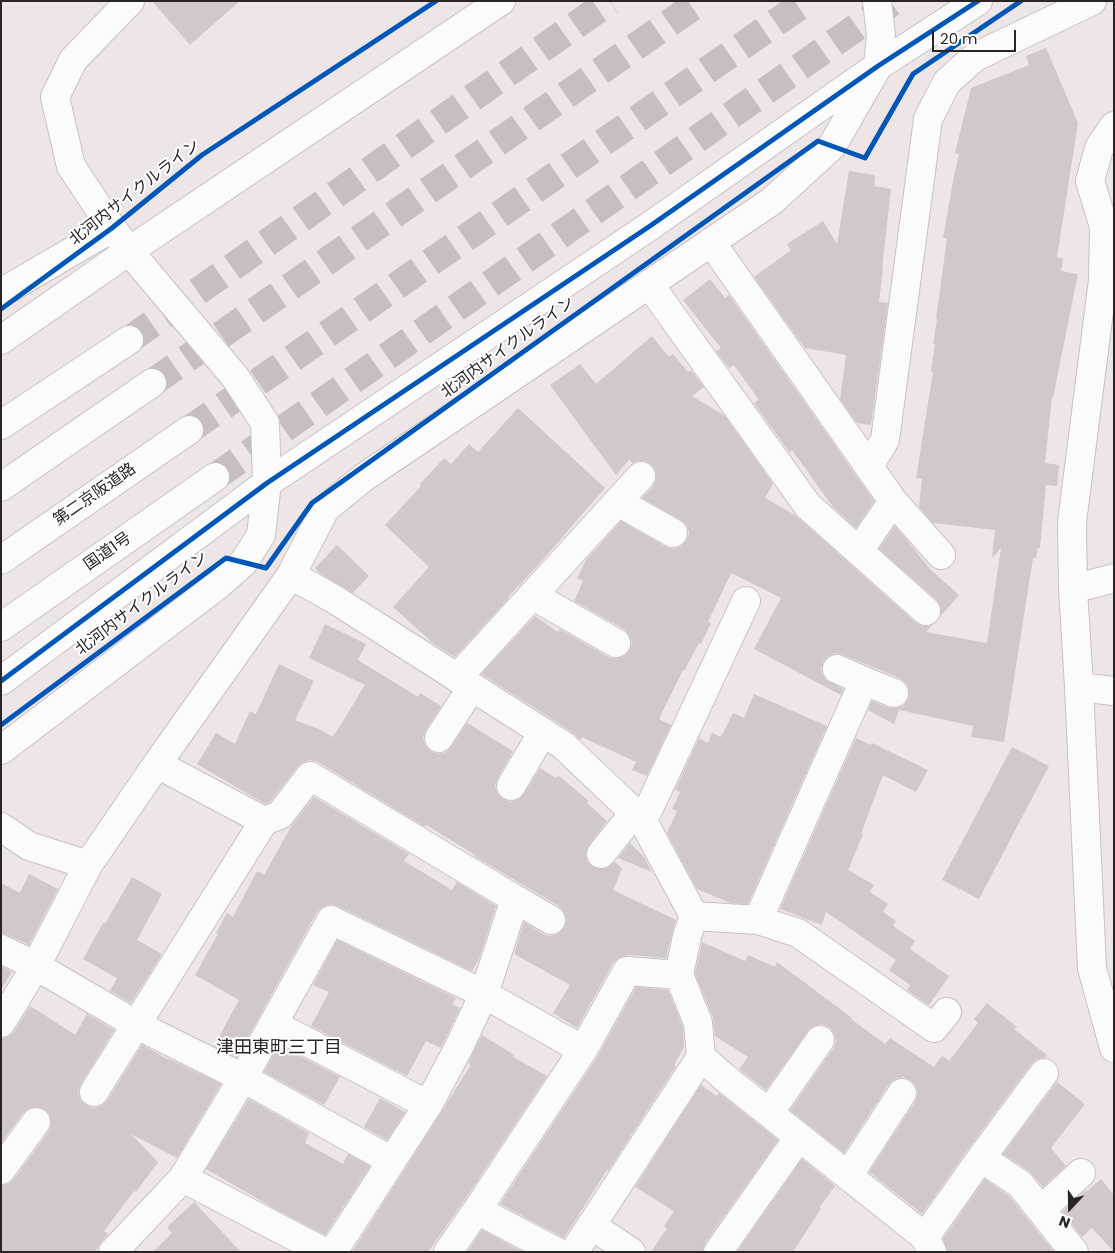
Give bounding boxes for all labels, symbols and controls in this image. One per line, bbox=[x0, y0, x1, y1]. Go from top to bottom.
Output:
scale bar bbox=[935, 20, 1019, 52]
text: 20 m bbox=[940, 28, 978, 49]
street label: 北河内サイクルライン bbox=[66, 136, 204, 250]
street label: 北河内サイクルライン bbox=[438, 293, 578, 403]
street label: 第二京阪道路 bbox=[50, 460, 140, 530]
street label: 国道1号 bbox=[81, 529, 135, 575]
street label: 北河内サイクルライン bbox=[72, 548, 212, 660]
district label: 津田東町三丁目 bbox=[216, 1037, 342, 1059]
north arrow bbox=[1045, 1183, 1095, 1233]
text: N bbox=[1056, 1211, 1073, 1233]

